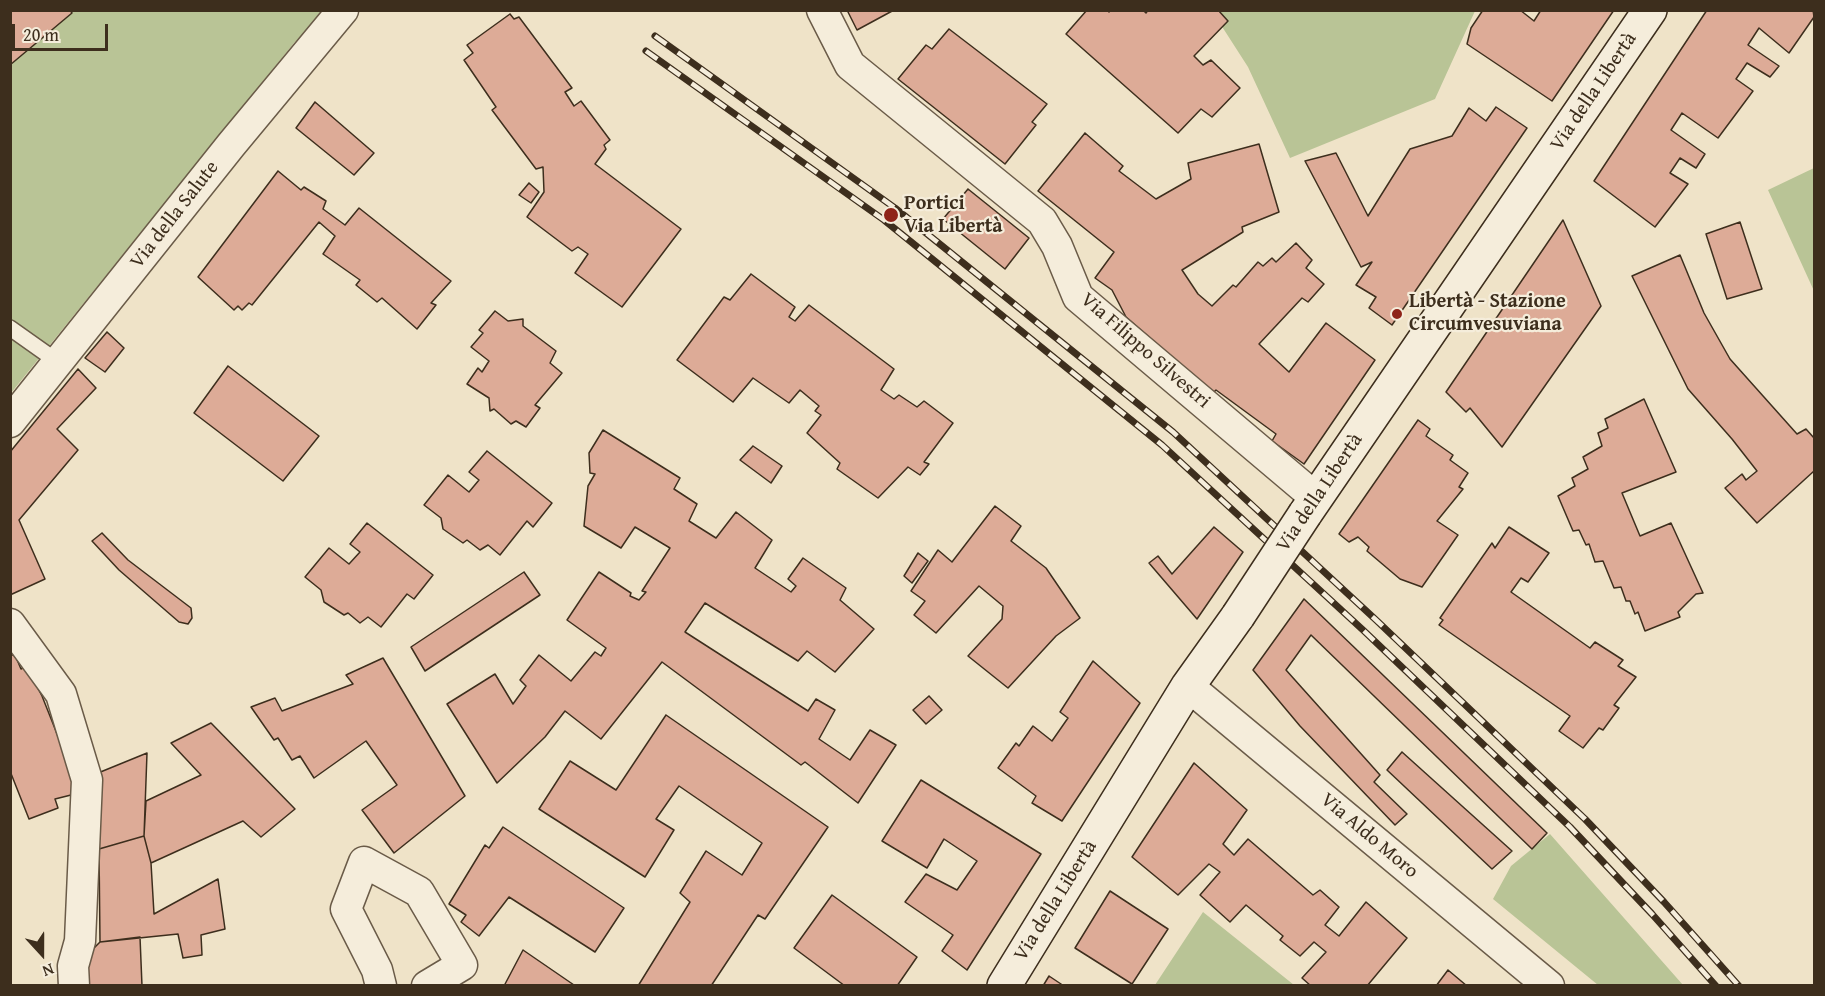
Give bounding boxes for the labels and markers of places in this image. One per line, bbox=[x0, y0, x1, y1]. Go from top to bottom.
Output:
place label: Portici Via Libertà bbox=[904, 192, 1003, 239]
marker: Portici Via Libertà bbox=[882, 206, 900, 224]
place label: Libertà - Stazione Circumvesuviana bbox=[1409, 290, 1566, 337]
marker: Libertà - Stazione Circumvesuviana bbox=[1390, 307, 1404, 321]

